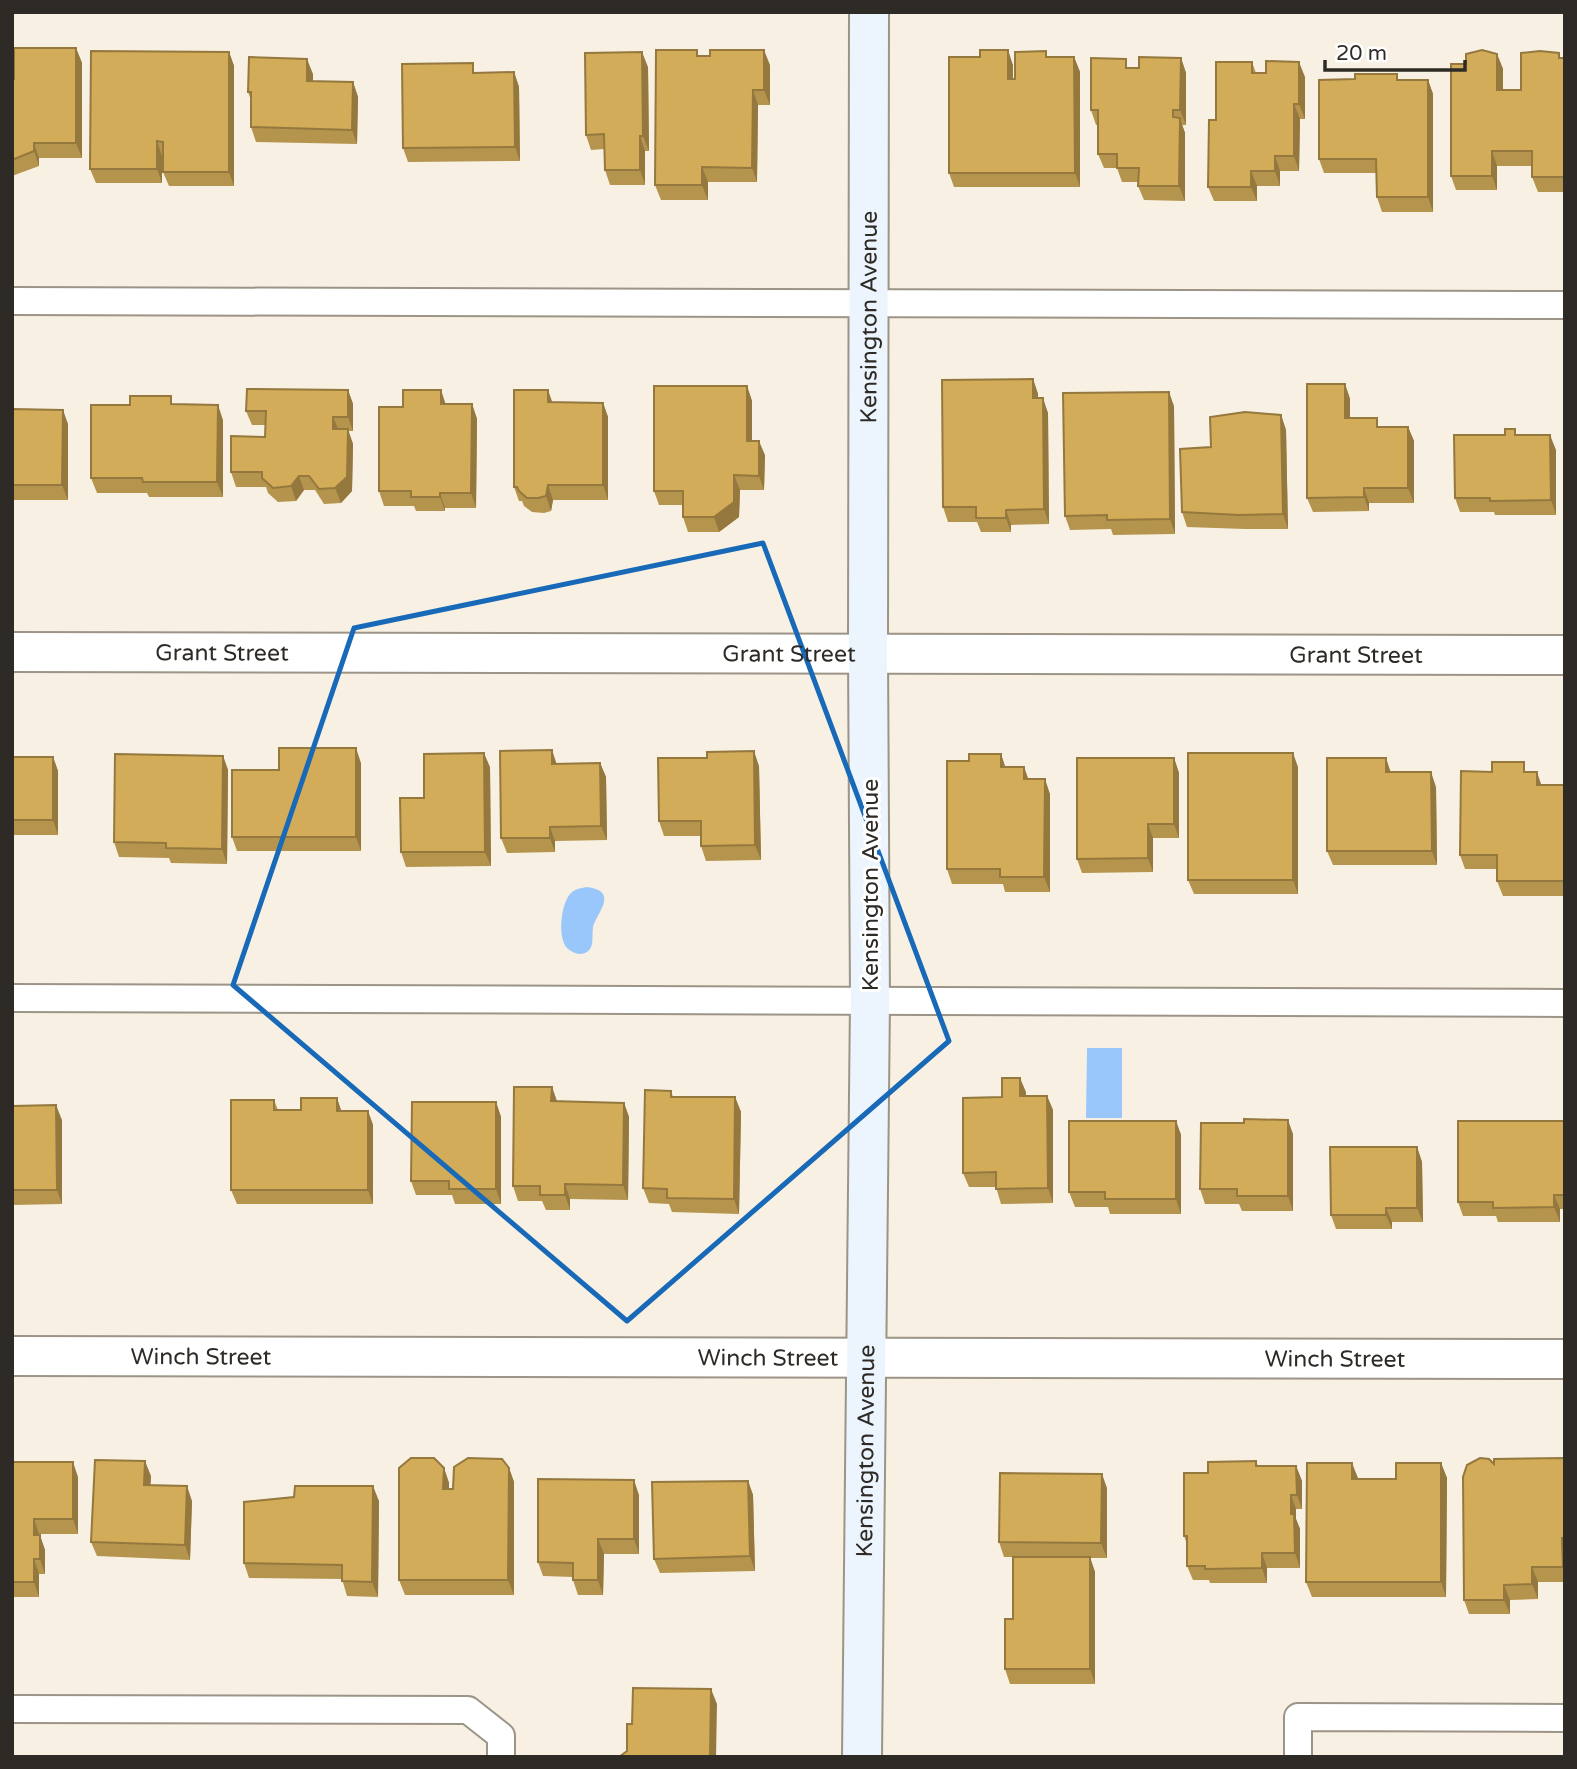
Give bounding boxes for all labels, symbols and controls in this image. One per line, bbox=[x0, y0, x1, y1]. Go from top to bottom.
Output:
scale bar bbox=[1325, 28, 1465, 72]
text: 20 m bbox=[1336, 41, 1387, 66]
street label: Kensington Avenue bbox=[855, 211, 884, 423]
street label: Grant Street bbox=[155, 639, 289, 668]
street label: Grant Street bbox=[722, 640, 856, 669]
street label: Grant Street bbox=[1289, 641, 1423, 670]
street label: Kensington Avenue bbox=[857, 779, 885, 991]
street label: Winch Street bbox=[131, 1343, 272, 1372]
street label: Winch Street bbox=[698, 1344, 839, 1373]
street label: Kensington Avenue bbox=[851, 1345, 881, 1558]
street label: Winch Street bbox=[1265, 1345, 1406, 1374]

